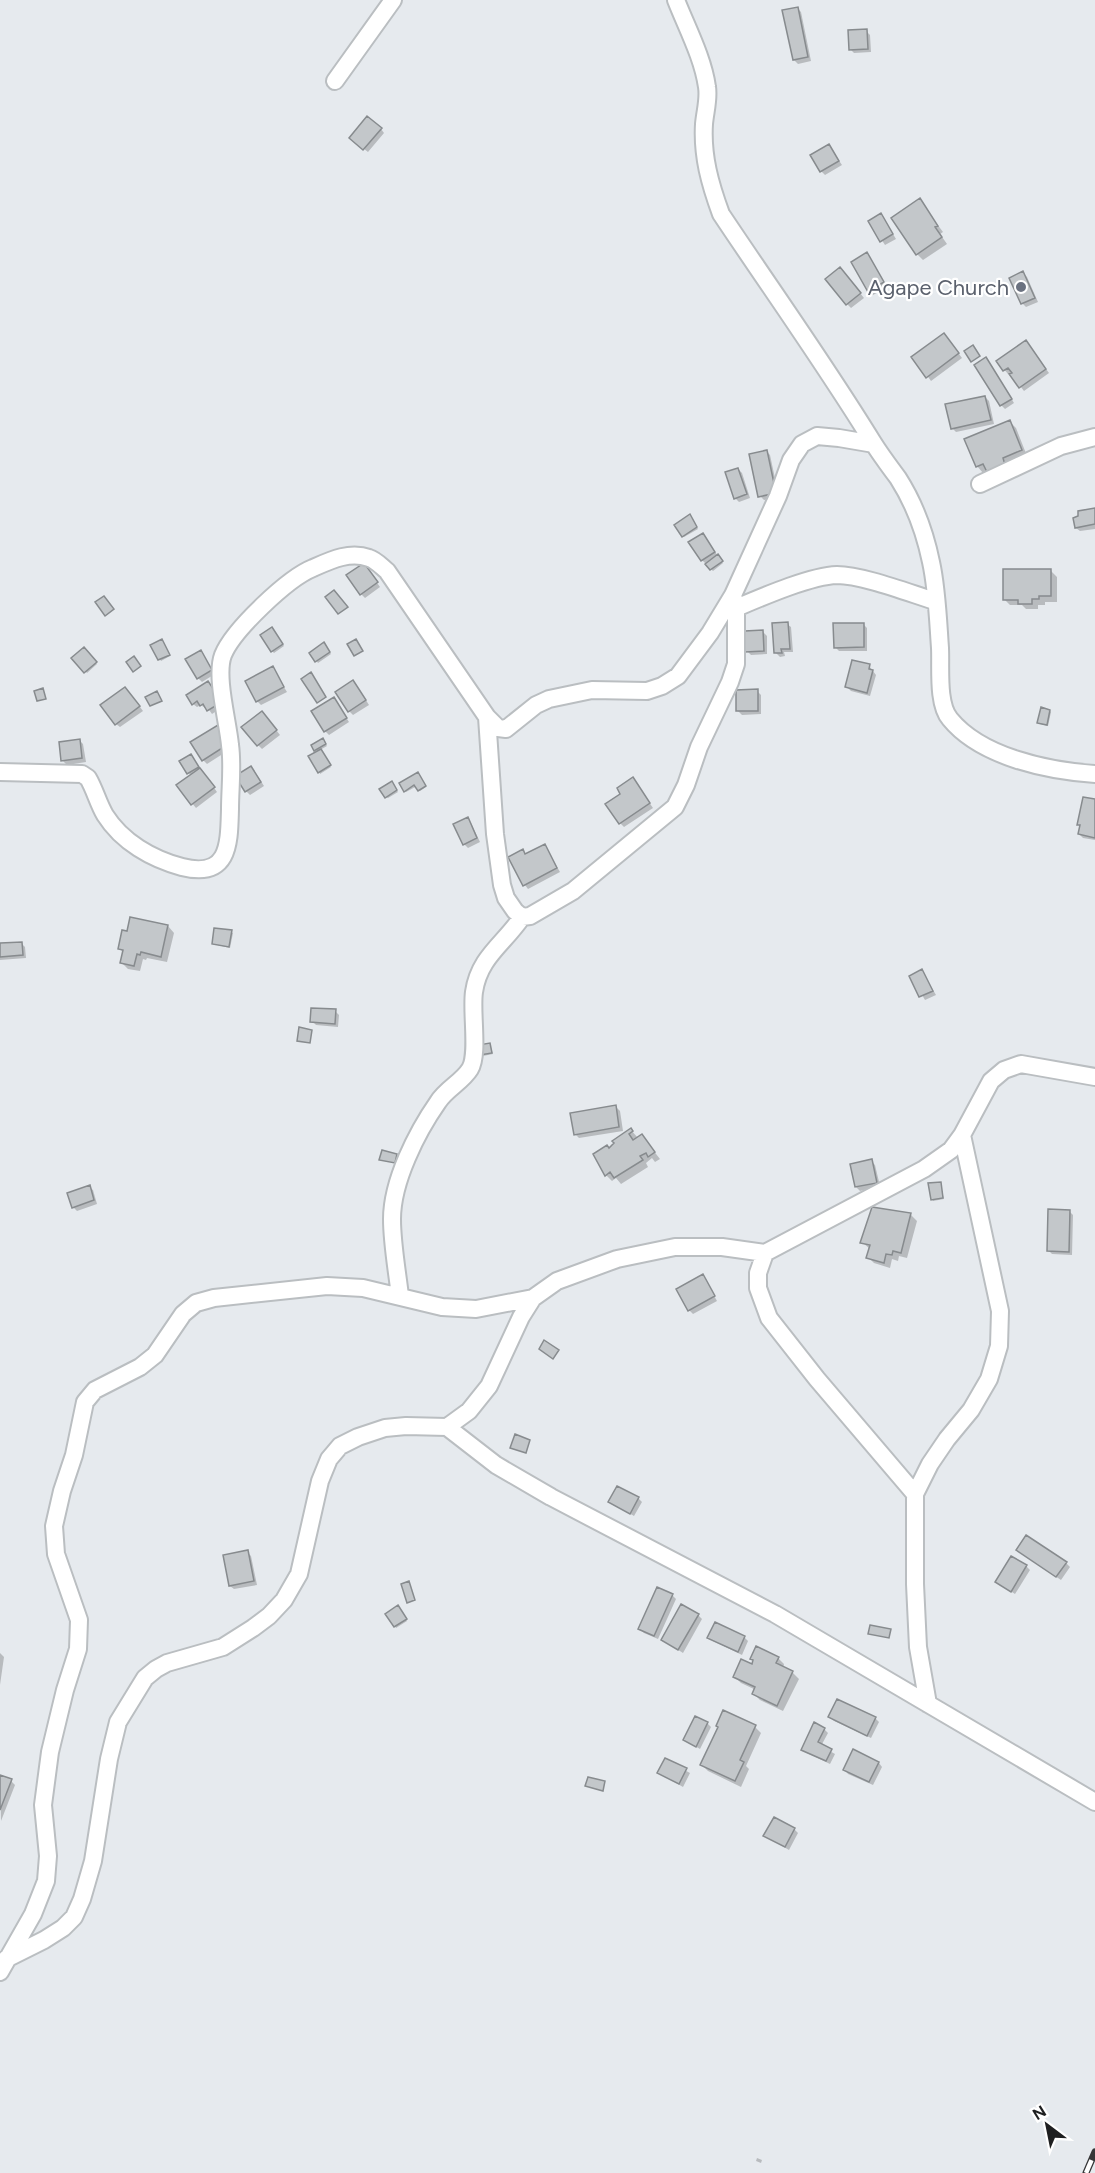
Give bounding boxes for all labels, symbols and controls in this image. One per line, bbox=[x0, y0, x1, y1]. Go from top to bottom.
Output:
place label: Agape Church bbox=[868, 274, 1009, 301]
marker: Agape Church bbox=[1014, 280, 1028, 294]
north arrow bbox=[1017, 2095, 1077, 2155]
text: N bbox=[1029, 2101, 1050, 2124]

